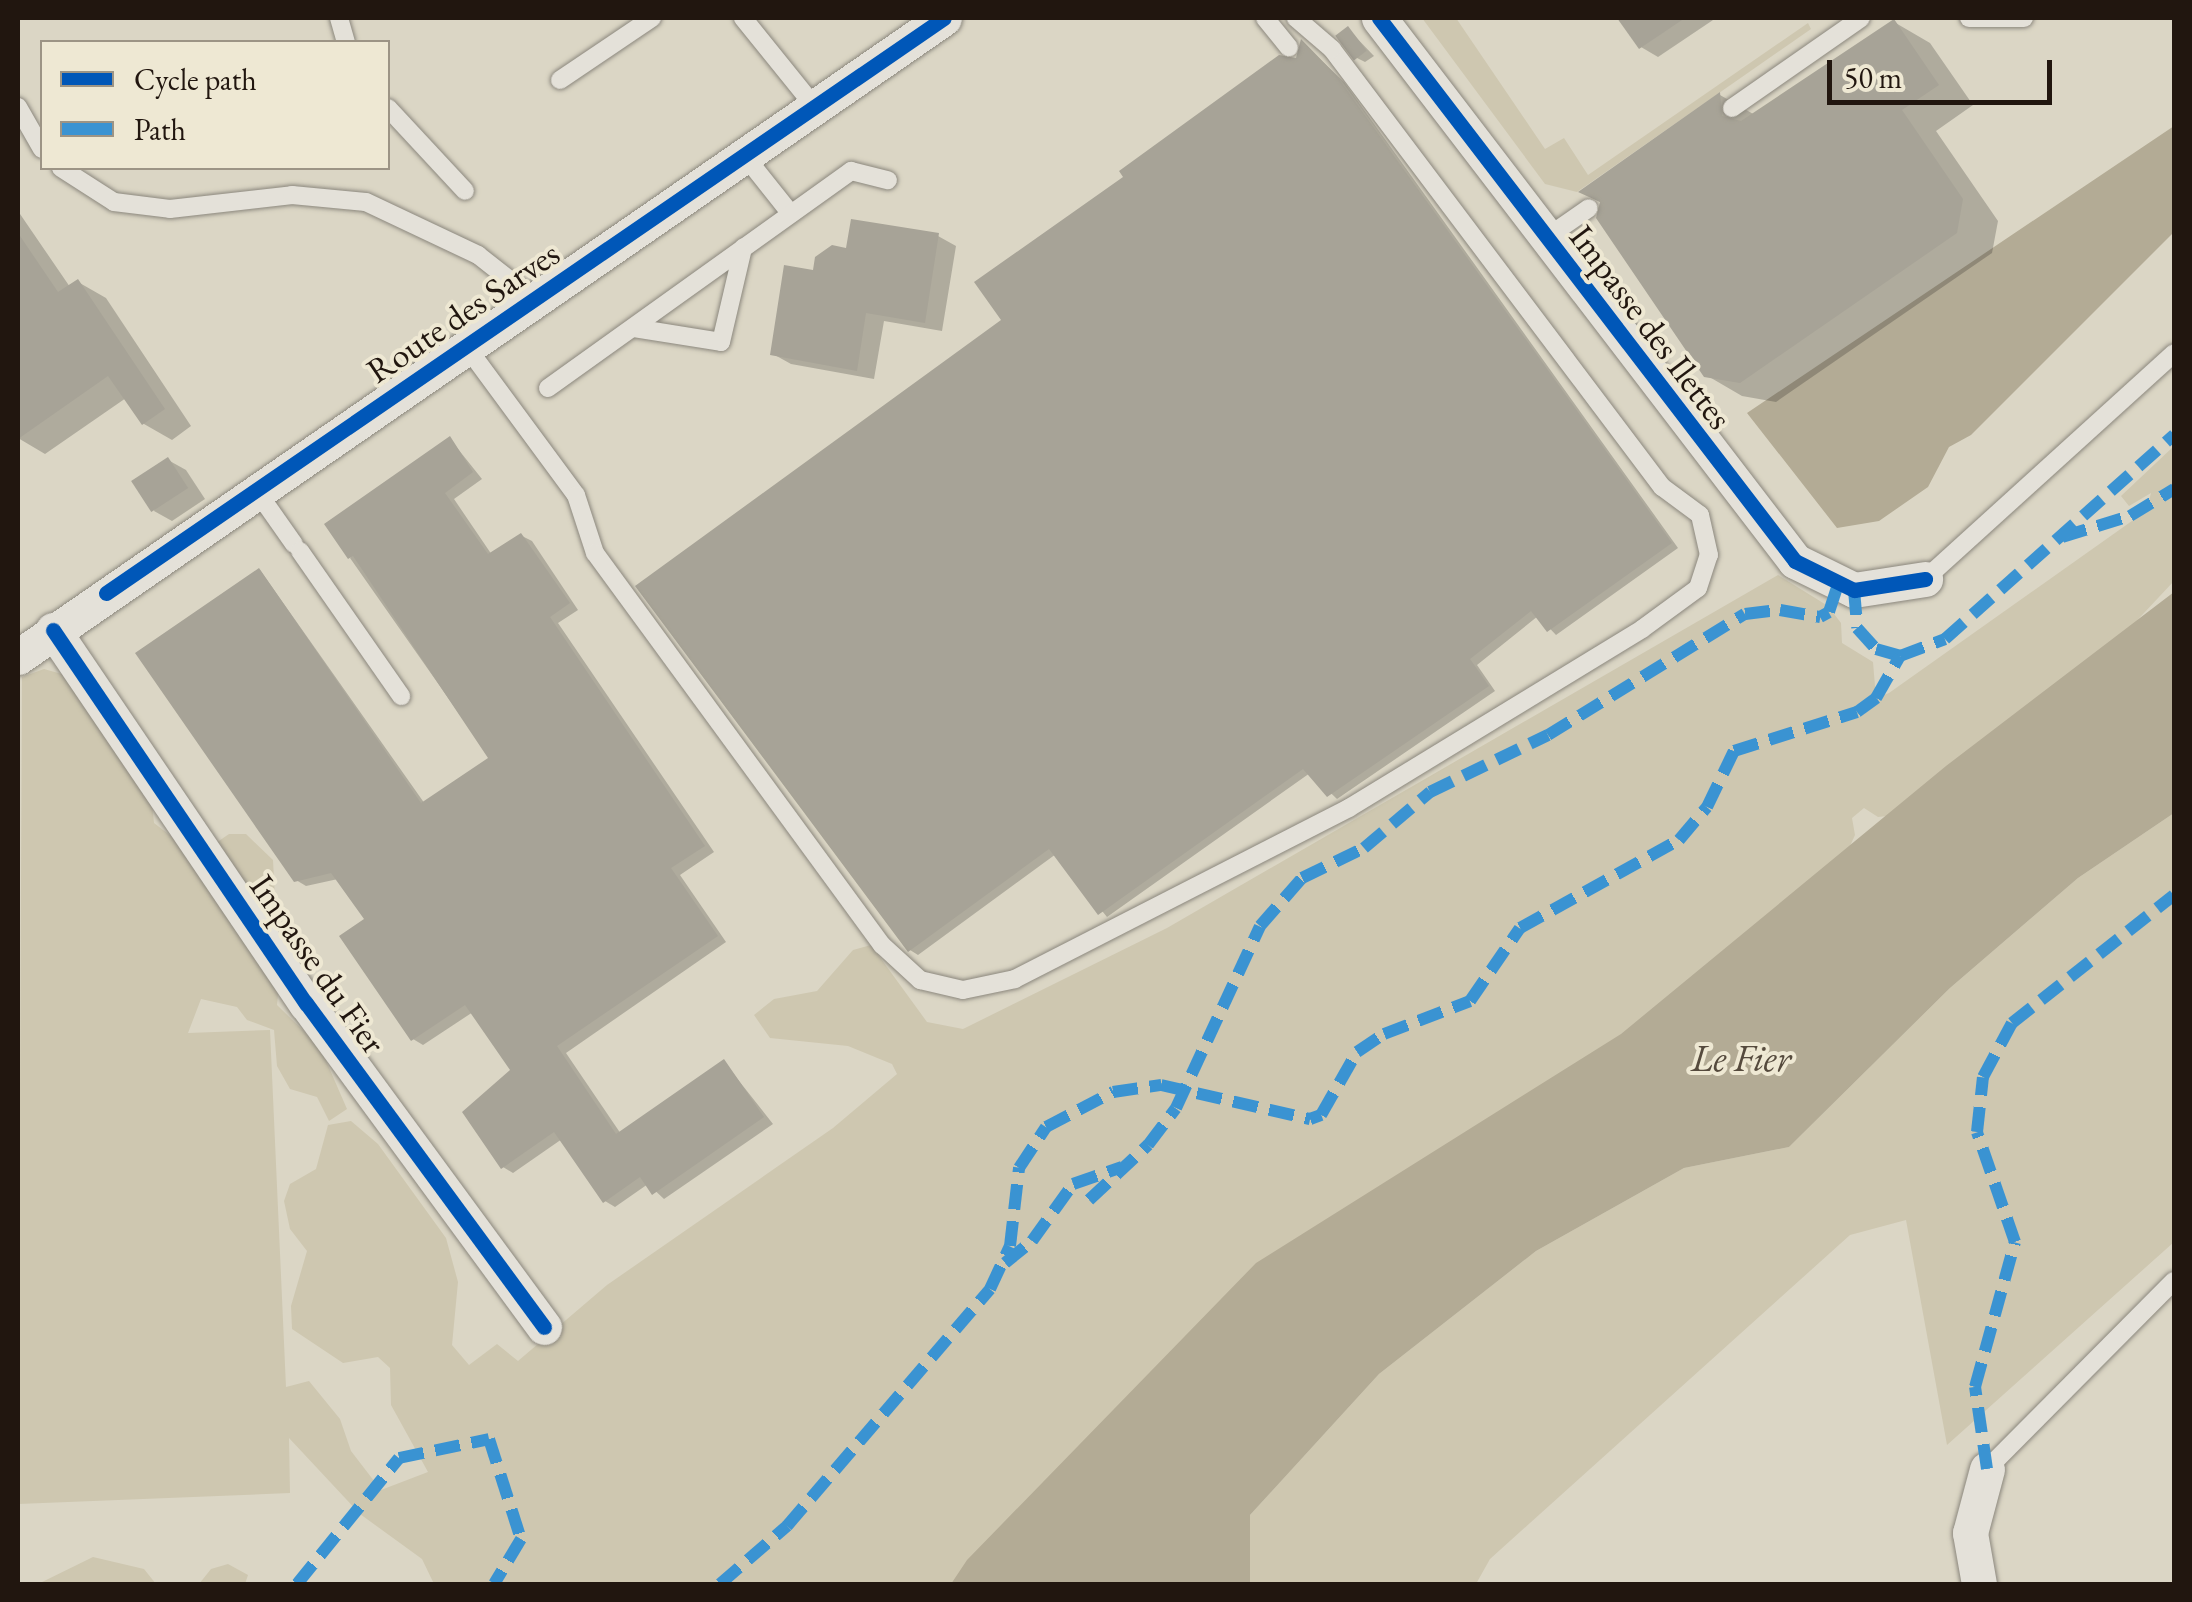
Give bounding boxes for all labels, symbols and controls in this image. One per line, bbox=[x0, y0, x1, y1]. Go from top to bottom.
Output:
legend bbox=[40, 40, 390, 170]
scale bar bbox=[1832, 40, 2057, 102]
text: 50 m bbox=[1844, 58, 1902, 97]
text: Cycle path bbox=[134, 60, 257, 99]
text: Path bbox=[134, 110, 186, 149]
street label: Impasse des Ilettes bbox=[1561, 217, 1741, 437]
street label: Route des Sarves bbox=[359, 232, 567, 392]
street label: Impasse du Fier bbox=[241, 866, 395, 1062]
water label: Le Fier bbox=[1691, 1035, 1791, 1081]

